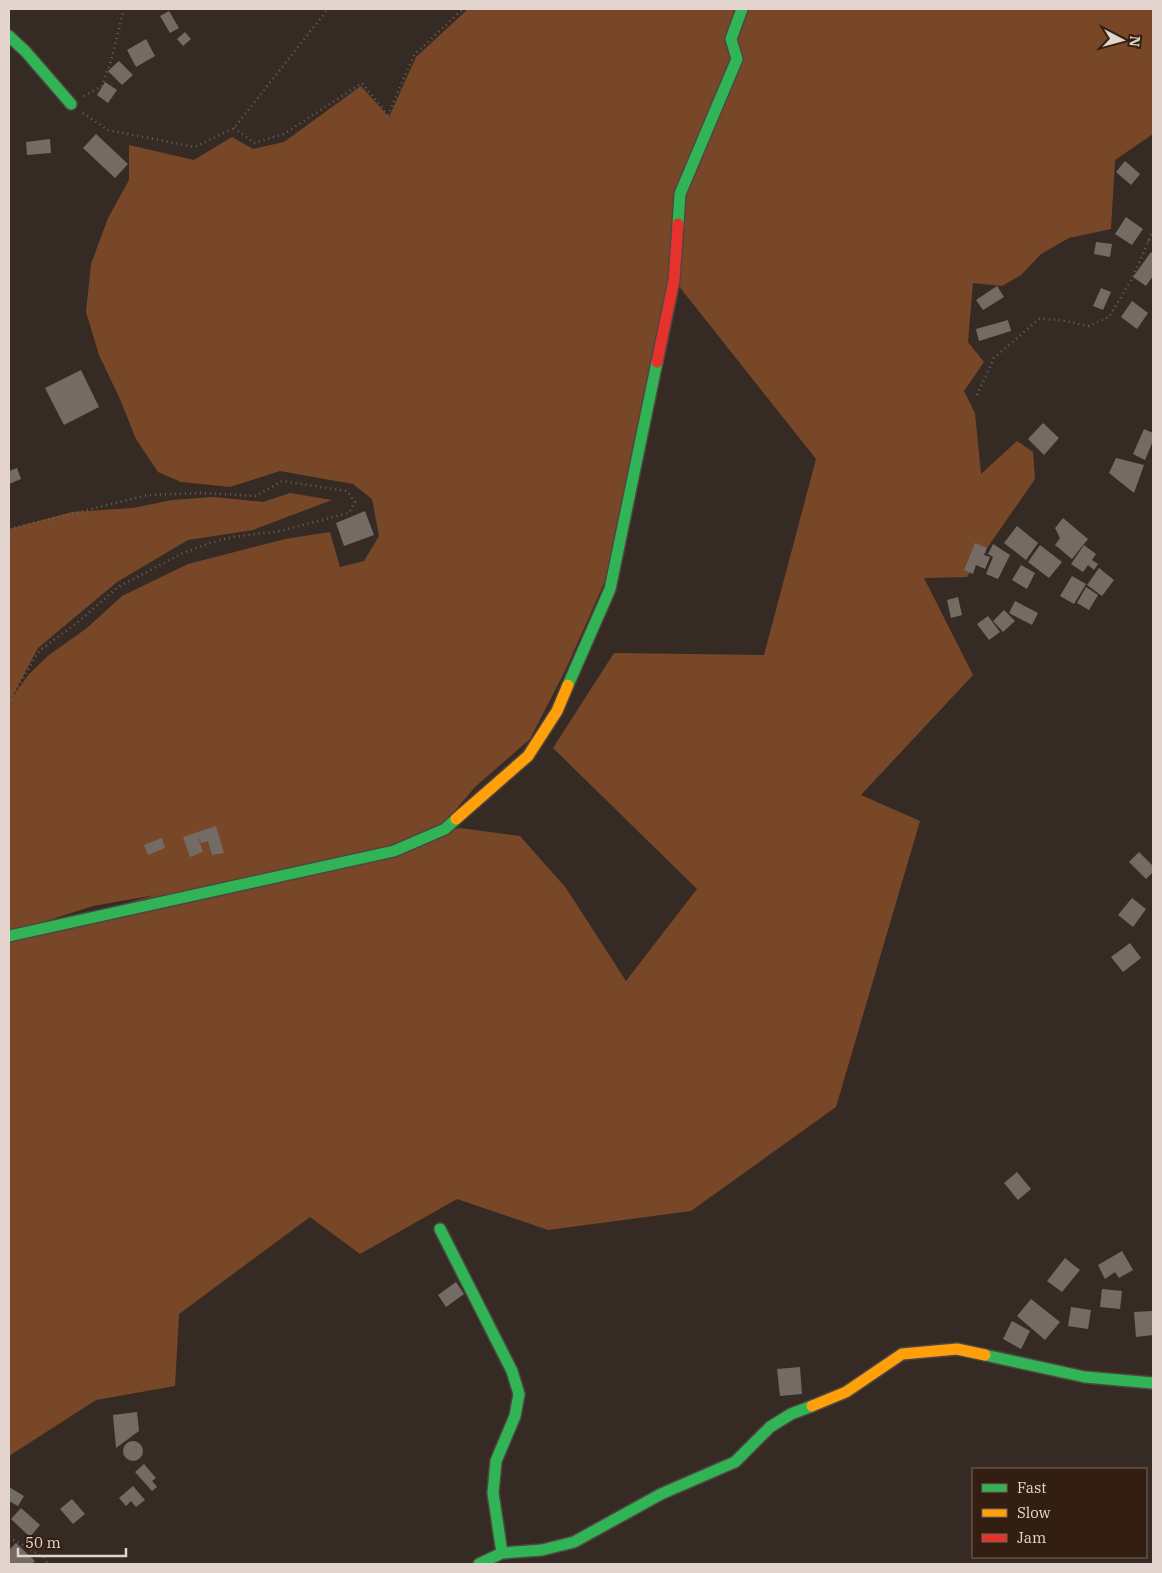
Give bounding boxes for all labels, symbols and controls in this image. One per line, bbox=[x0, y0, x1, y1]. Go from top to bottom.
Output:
north arrow bbox=[1097, 15, 1147, 65]
text: N bbox=[1125, 35, 1144, 48]
legend bbox=[972, 1468, 1147, 1558]
text: Fast bbox=[1017, 1478, 1047, 1497]
text: Slow bbox=[1017, 1503, 1051, 1522]
scale bar bbox=[18, 1526, 125, 1558]
text: Jam bbox=[1017, 1528, 1046, 1547]
text: 50 m bbox=[25, 1533, 61, 1552]

